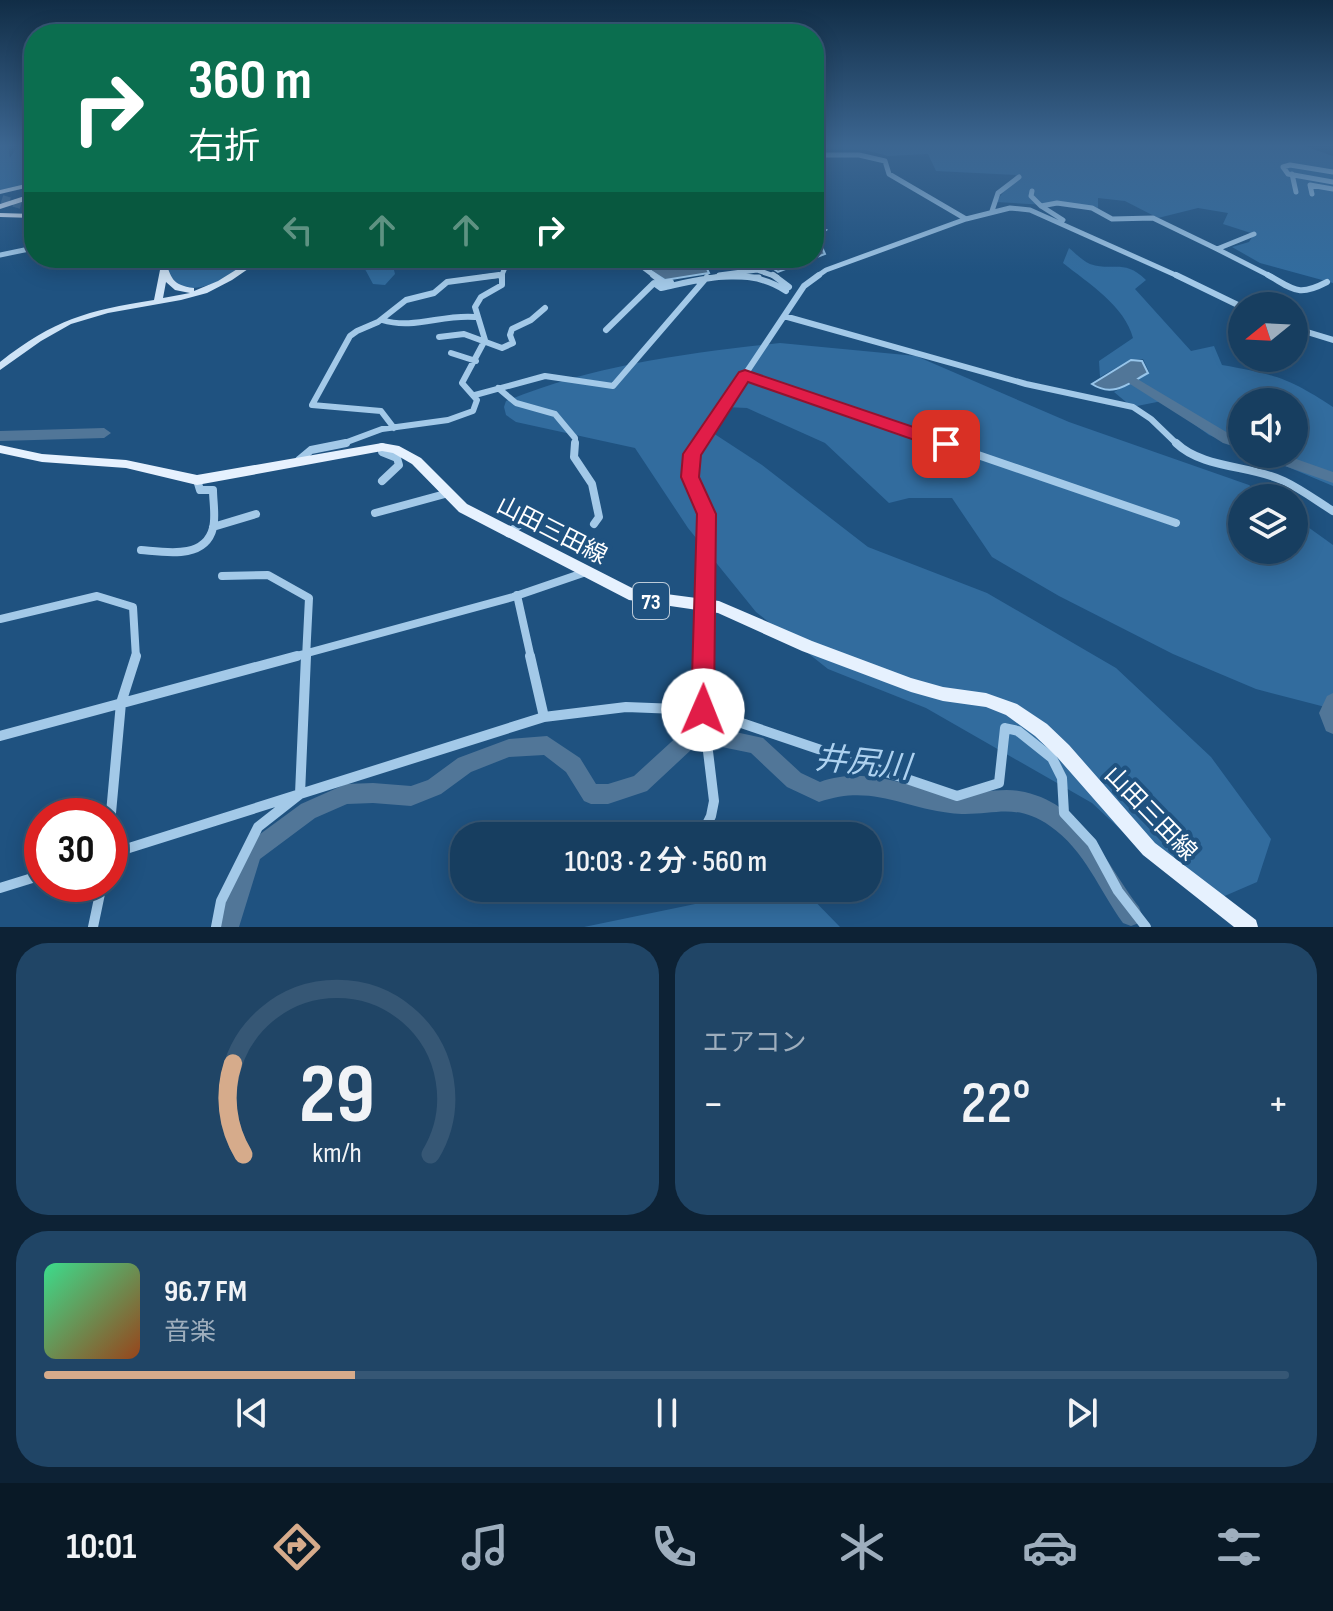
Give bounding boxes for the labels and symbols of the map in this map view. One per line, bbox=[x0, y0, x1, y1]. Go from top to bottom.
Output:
north arrow bbox=[1228, 292, 1308, 372]
pin bbox=[912, 410, 980, 478]
street label: 山田三田線 bbox=[492, 490, 612, 571]
road number: 73 bbox=[633, 583, 669, 619]
position arrow bbox=[661, 668, 745, 752]
water label: 井尻川 bbox=[813, 739, 916, 788]
street label: 山田三田線 bbox=[1099, 760, 1203, 867]
speed limit sign: 30 bbox=[24, 798, 128, 902]

